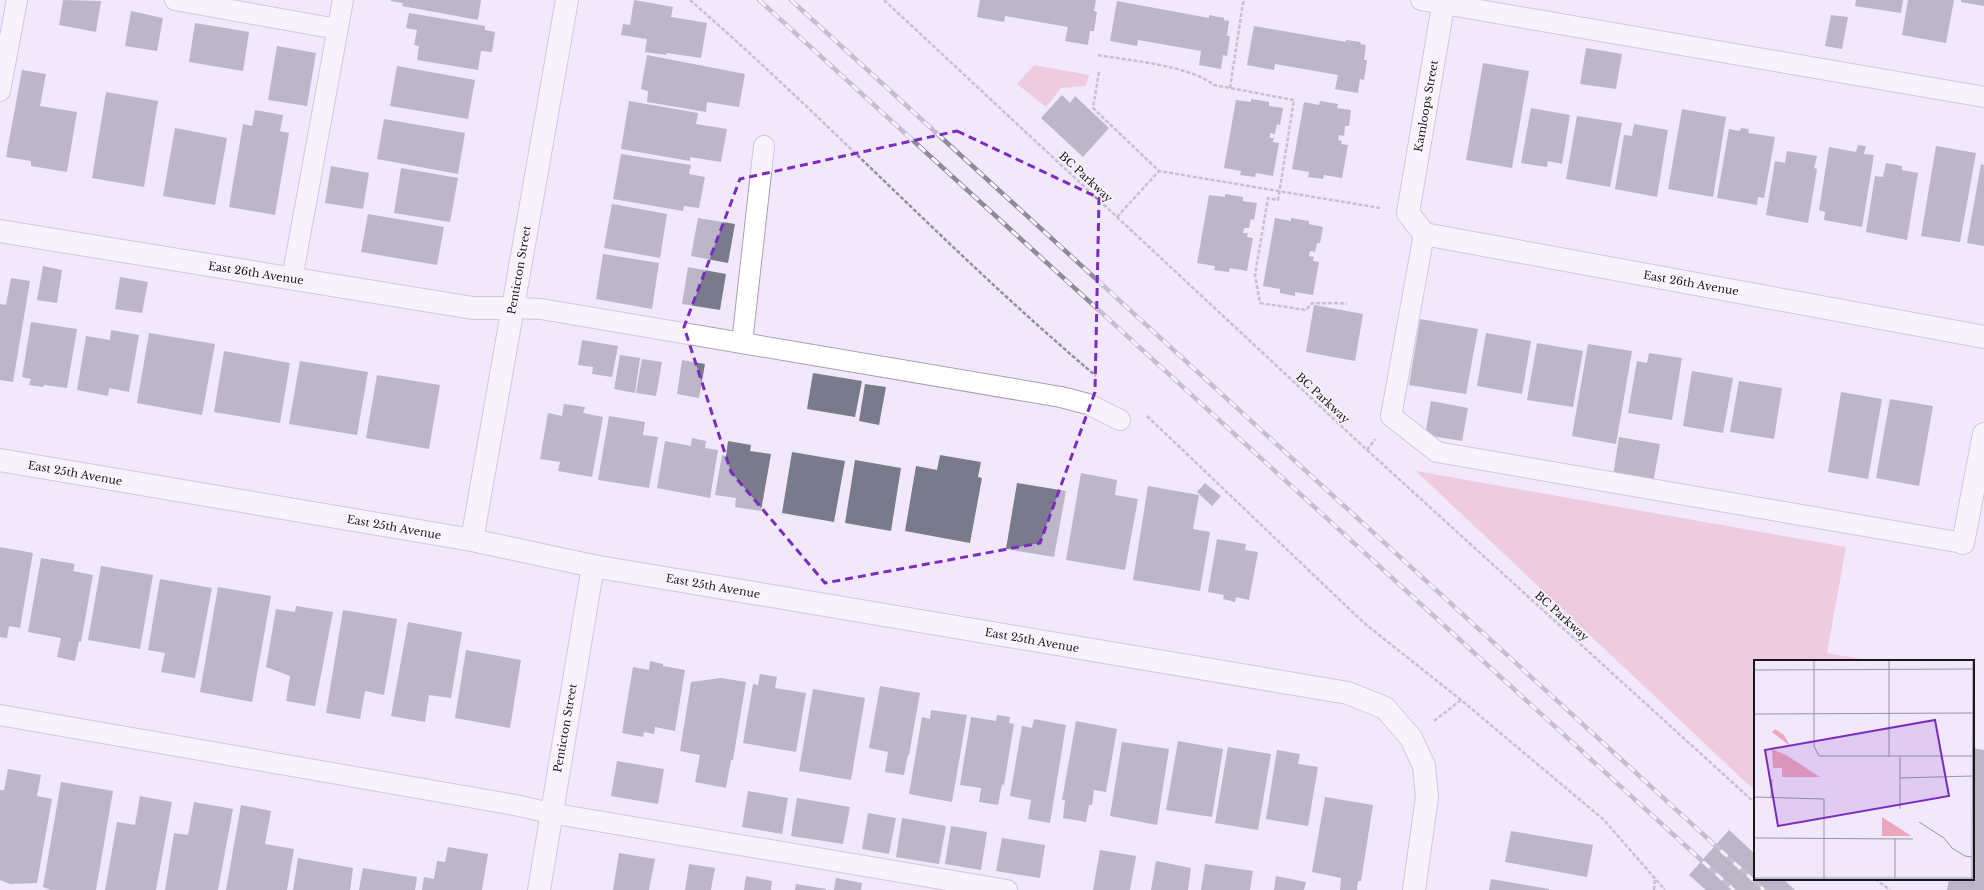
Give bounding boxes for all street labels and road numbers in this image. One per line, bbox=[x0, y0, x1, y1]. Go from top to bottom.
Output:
street label: Kamloops Street bbox=[1411, 58, 1441, 153]
street label: BC Parkway bbox=[1056, 149, 1116, 205]
street label: Penticton Street bbox=[504, 224, 534, 316]
street label: East 26th Avenue bbox=[207, 259, 305, 287]
street label: East 26th Avenue bbox=[1642, 268, 1740, 298]
street label: BC Parkway bbox=[1293, 370, 1353, 426]
street label: East 25th Avenue bbox=[27, 458, 123, 488]
street label: East 25th Avenue bbox=[346, 512, 442, 542]
street label: East 25th Avenue bbox=[665, 571, 761, 601]
street label: BC Parkway bbox=[1532, 588, 1592, 644]
street label: East 25th Avenue bbox=[984, 625, 1080, 655]
street label: Penticton Street bbox=[550, 682, 580, 774]

